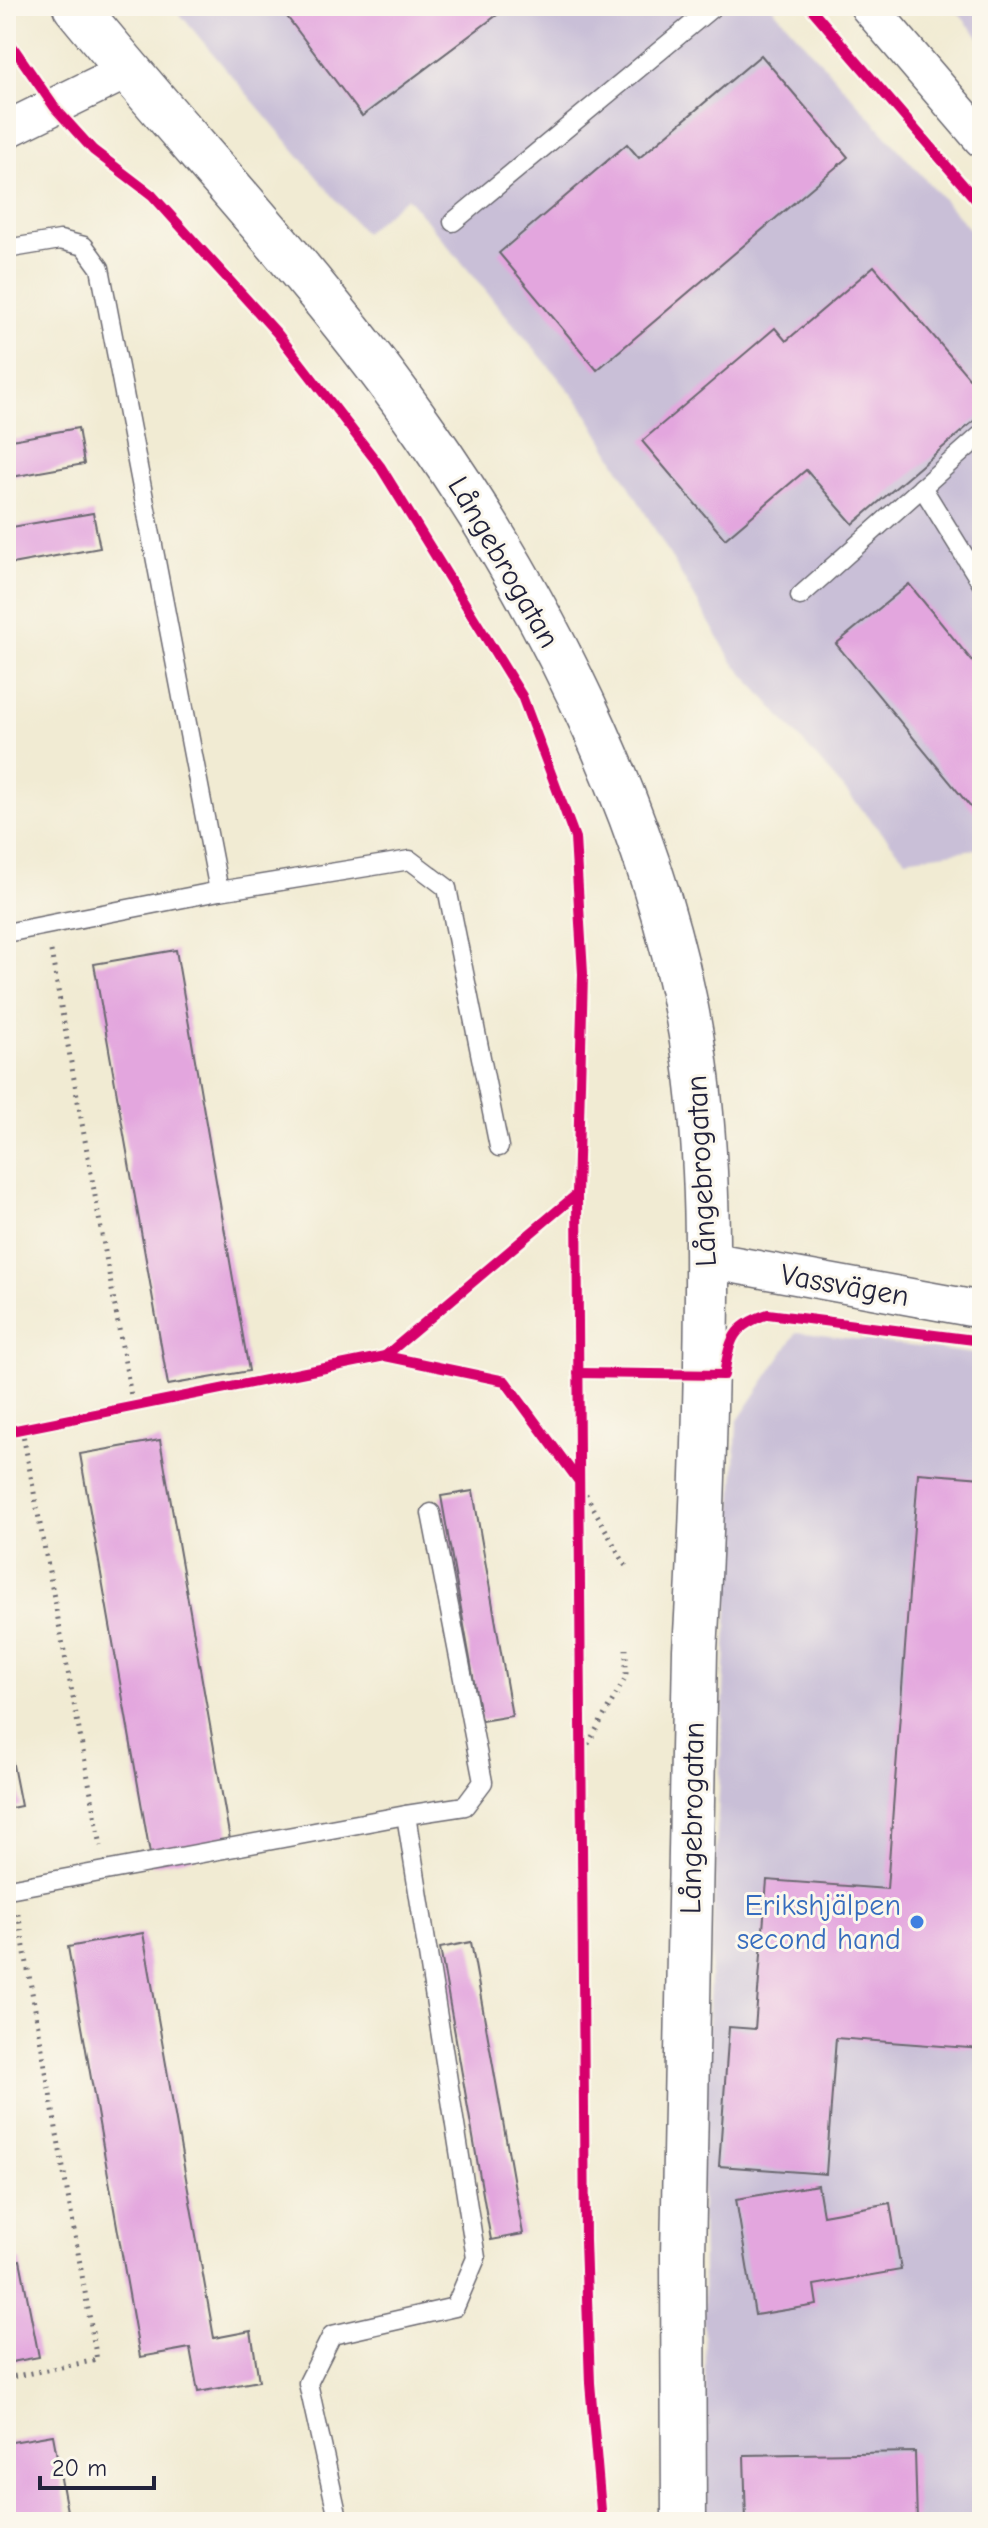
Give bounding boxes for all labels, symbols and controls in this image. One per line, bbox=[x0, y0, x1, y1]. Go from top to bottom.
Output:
street label: Långebrogatan bbox=[440, 470, 567, 654]
street label: Långebrogatan bbox=[679, 1074, 724, 1268]
street label: Vassvägen bbox=[778, 1257, 912, 1314]
street label: Långebrogatan bbox=[673, 1722, 712, 1914]
place label: Erikshjälpen second hand bbox=[737, 1888, 901, 1957]
marker: Erikshjälpen second hand bbox=[908, 1913, 926, 1931]
scale bar bbox=[40, 2440, 154, 2490]
text: 20 m bbox=[52, 2454, 107, 2482]

